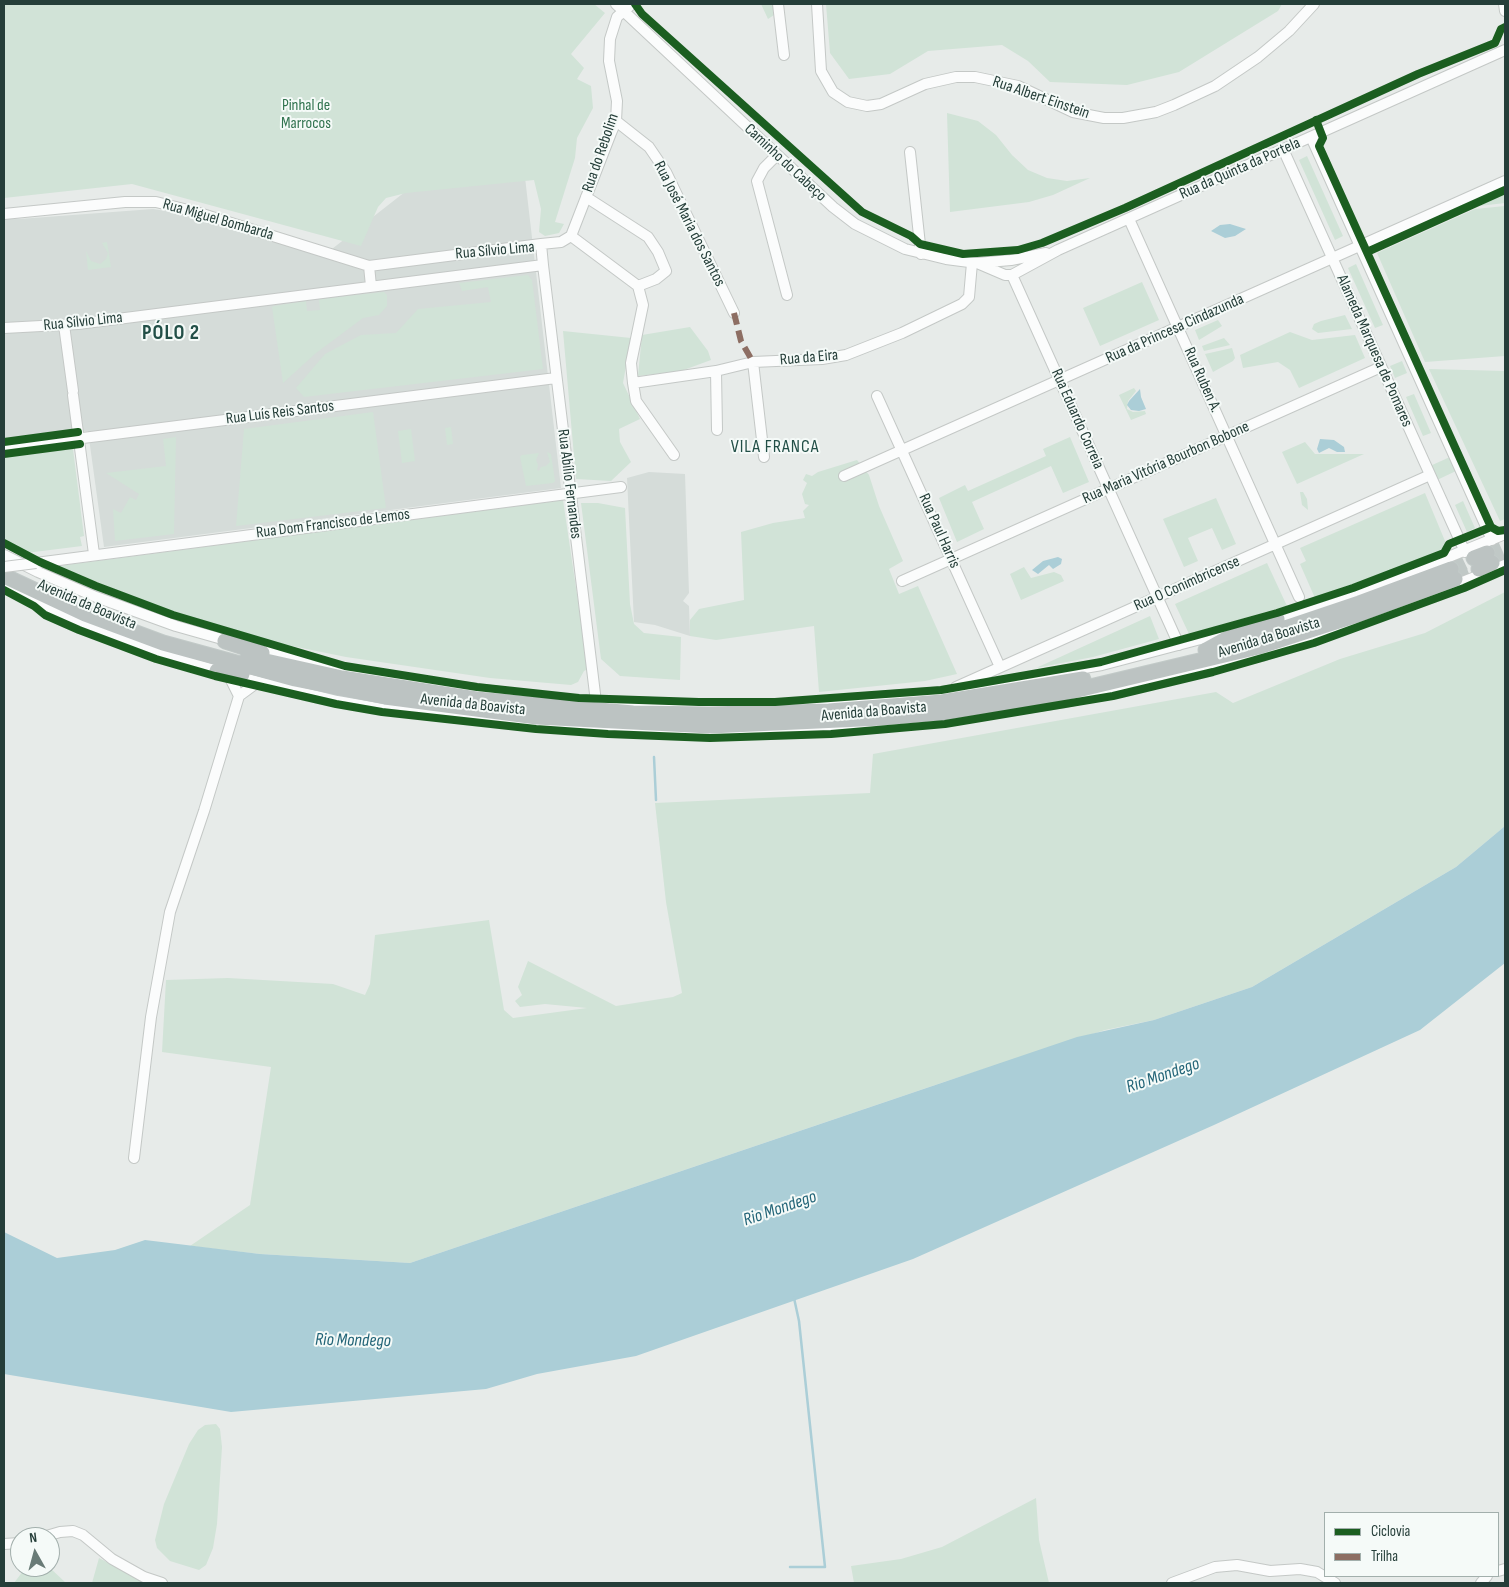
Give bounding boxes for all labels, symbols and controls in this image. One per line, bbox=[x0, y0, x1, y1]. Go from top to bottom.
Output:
street label: Rua Albert Einstein bbox=[990, 72, 1092, 124]
park label: Pinhal de Marrocos bbox=[281, 96, 331, 134]
street label: Rua do Rebolim bbox=[579, 111, 623, 195]
street label: Caminho do Cabeço bbox=[740, 120, 830, 206]
street label: Rua da Quinta da Portela bbox=[1177, 134, 1303, 204]
street label: Rua José Maria dos Santos bbox=[649, 158, 729, 290]
street label: Rua Miguel Bombarda bbox=[160, 195, 276, 245]
street label: Rua Sílvio Lima bbox=[455, 238, 535, 264]
street label: Alameda Marquesa de Pomares bbox=[1332, 272, 1416, 430]
street label: Rua da Princesa Cindazunda bbox=[1103, 290, 1247, 368]
street label: Rua Sílvio Lima bbox=[43, 308, 123, 336]
district label: PÓLO 2 bbox=[141, 321, 201, 347]
street label: Rua Ruben A. bbox=[1179, 344, 1225, 416]
street label: Rua da Eira bbox=[779, 346, 839, 370]
street label: Rua Eduardo Correia bbox=[1046, 366, 1108, 472]
street label: Rua Luís Reis Santos bbox=[225, 397, 335, 429]
street label: Rua Maria Vitória Bourbon Bobone bbox=[1080, 418, 1252, 508]
street label: Rua Abílio Fernandes bbox=[553, 428, 585, 540]
district label: VILA FRANCA bbox=[729, 436, 821, 458]
street label: Rua Paul Harris bbox=[914, 491, 964, 571]
street label: Rua Dom Francisco de Lemos bbox=[255, 505, 411, 543]
street label: Rua O Conimbricense bbox=[1131, 552, 1243, 616]
street label: Avenida da Boavista bbox=[35, 576, 139, 634]
street label: Avenida da Boavista bbox=[1216, 613, 1322, 663]
street label: Avenida da Boavista bbox=[420, 690, 526, 720]
street label: Avenida da Boavista bbox=[821, 698, 927, 726]
water label: Rio Mondego bbox=[1124, 1053, 1202, 1099]
water label: Rio Mondego bbox=[741, 1186, 819, 1232]
water label: Rio Mondego bbox=[315, 1330, 391, 1352]
legend bbox=[1324, 1512, 1499, 1577]
text: Ciclovia bbox=[1371, 1522, 1410, 1541]
north arrow bbox=[10, 1527, 60, 1577]
text: N bbox=[28, 1529, 38, 1547]
text: Trilha bbox=[1371, 1547, 1398, 1566]

